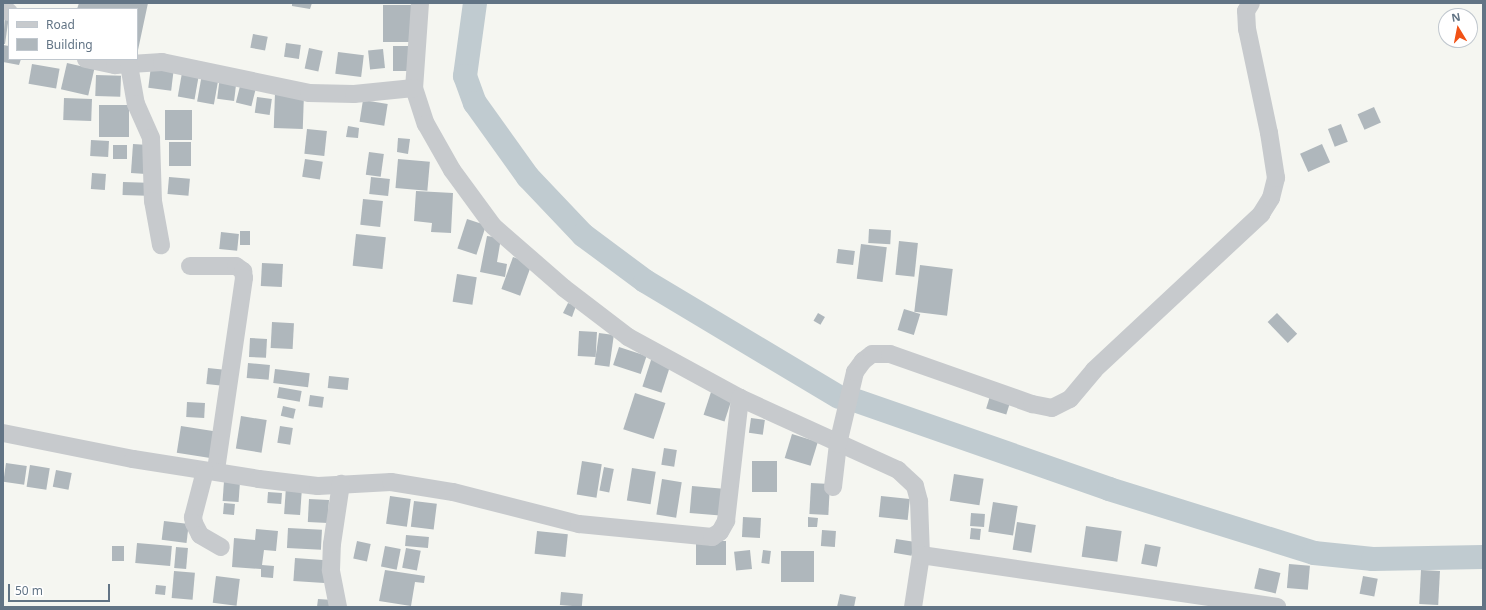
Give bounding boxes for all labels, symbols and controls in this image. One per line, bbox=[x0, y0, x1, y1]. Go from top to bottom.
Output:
legend bbox=[8, 8, 138, 60]
north arrow bbox=[1438, 8, 1478, 48]
text: N bbox=[1450, 9, 1462, 25]
text: Road bbox=[46, 16, 75, 33]
text: Building bbox=[46, 36, 93, 53]
scale bar bbox=[10, 576, 112, 602]
text: 50 m bbox=[15, 582, 43, 599]

